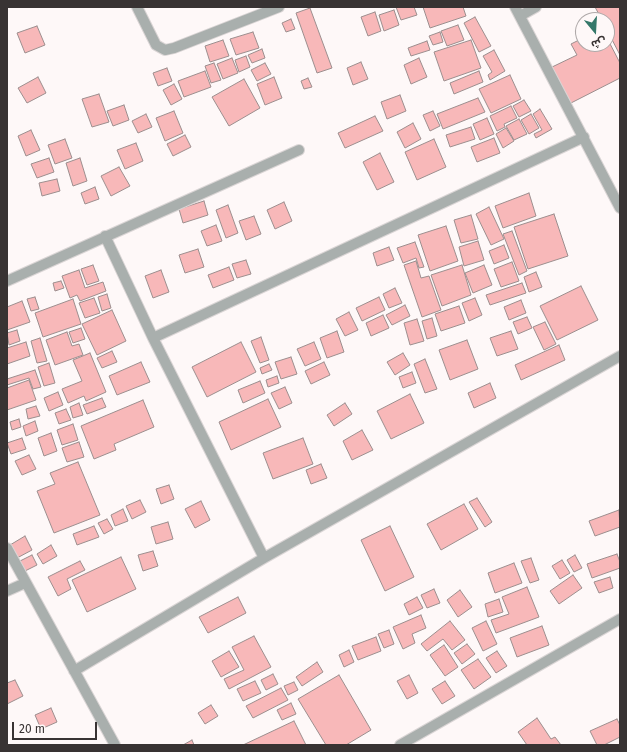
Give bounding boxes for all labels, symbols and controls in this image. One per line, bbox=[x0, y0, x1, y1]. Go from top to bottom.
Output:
north arrow bbox=[575, 12, 615, 52]
text: ش bbox=[589, 34, 608, 51]
scale bar bbox=[14, 714, 99, 740]
text: 20 m bbox=[19, 722, 45, 736]

